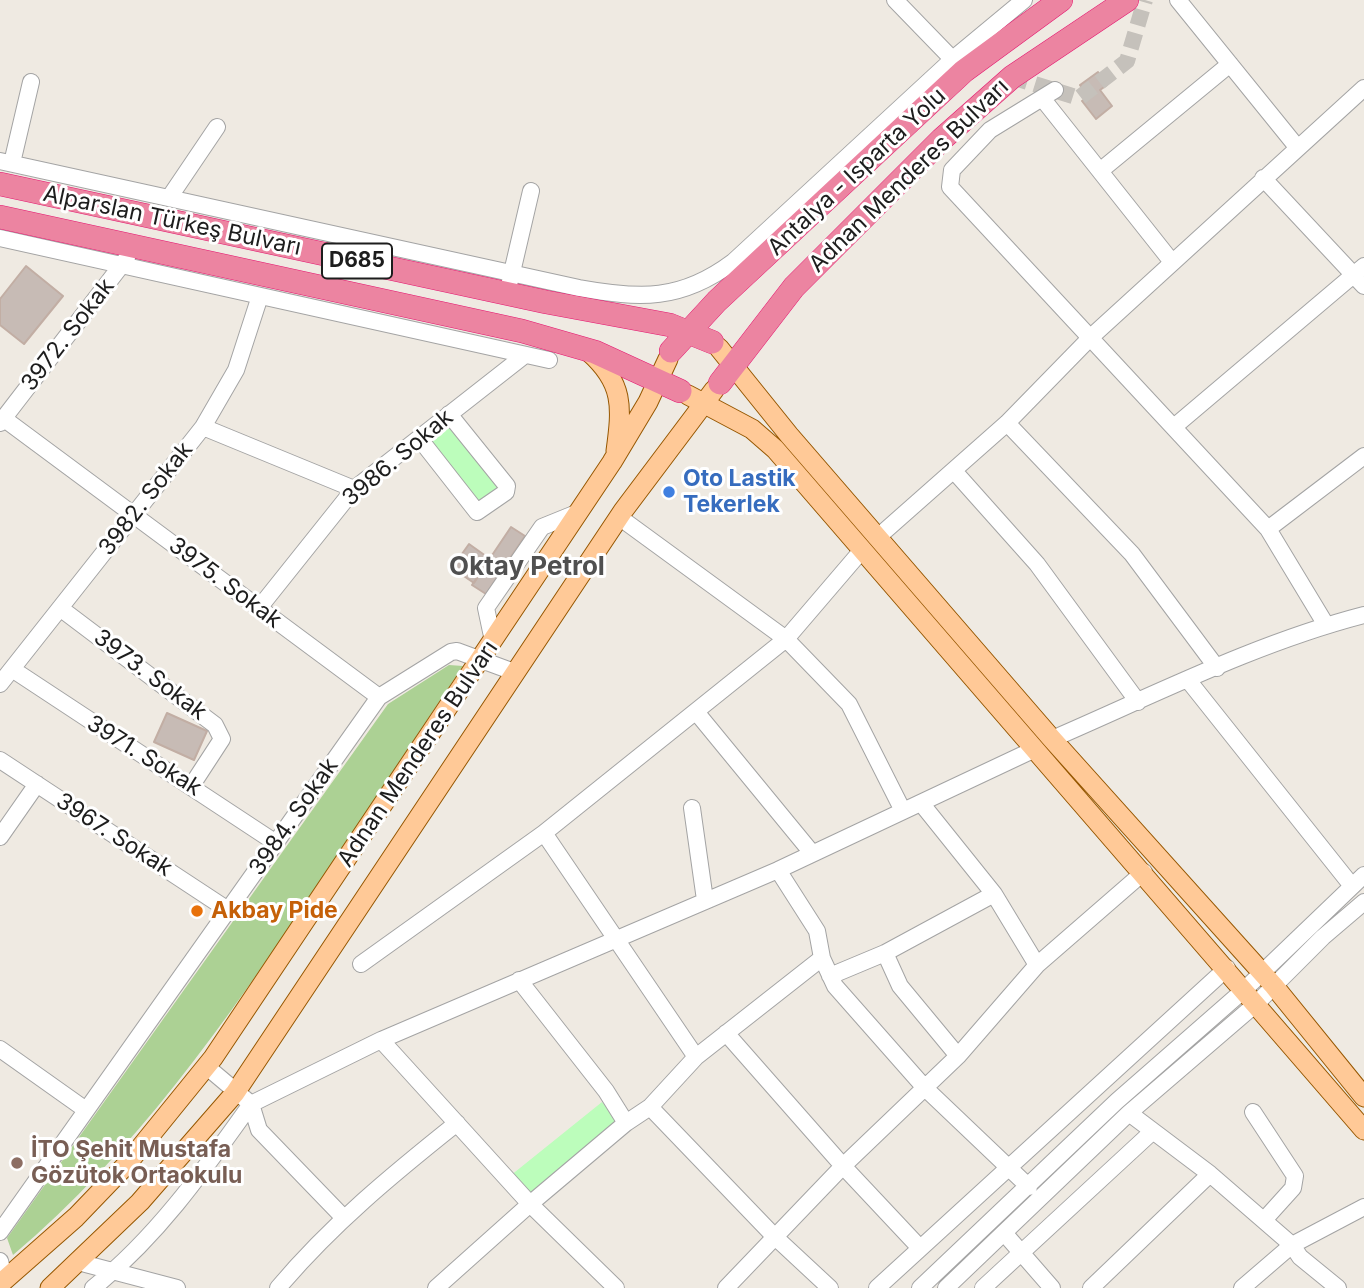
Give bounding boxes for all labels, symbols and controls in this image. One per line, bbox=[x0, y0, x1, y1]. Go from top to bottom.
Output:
street label: Adnan Menderes Bulvarı bbox=[803, 73, 1015, 279]
street label: Antalya - Isparta Yolu bbox=[762, 82, 952, 262]
street label: Alparslan Türkeş Bulvarı bbox=[40, 180, 304, 262]
road number: D685 bbox=[322, 244, 392, 278]
street label: 3972. Sokak bbox=[16, 273, 120, 397]
street label: 3986. Sokak bbox=[337, 404, 459, 512]
street label: 3982. Sokak bbox=[93, 437, 199, 561]
place label: Oto Lastik Tekerlek bbox=[683, 465, 796, 519]
marker: Oto Lastik Tekerlek bbox=[661, 484, 677, 500]
street label: 3975. Sokak bbox=[163, 532, 287, 634]
district label: Oktay Petrol bbox=[449, 551, 605, 583]
street label: 3973. Sokak bbox=[88, 624, 212, 726]
street label: Adnan Menderes Bulvarı bbox=[332, 636, 504, 872]
street label: 3971. Sokak bbox=[81, 710, 207, 802]
street label: 3984. Sokak bbox=[244, 753, 344, 881]
street label: 3967. Sokak bbox=[51, 787, 177, 883]
place label: Akbay Pide bbox=[211, 897, 338, 925]
marker: Akbay Pide bbox=[189, 903, 205, 919]
place label: İTO Şehit Mustafa Gözütok Ortaokulu bbox=[31, 1136, 242, 1190]
marker: İTO Şehit Mustafa Gözütok Ortaokulu bbox=[9, 1155, 25, 1171]

